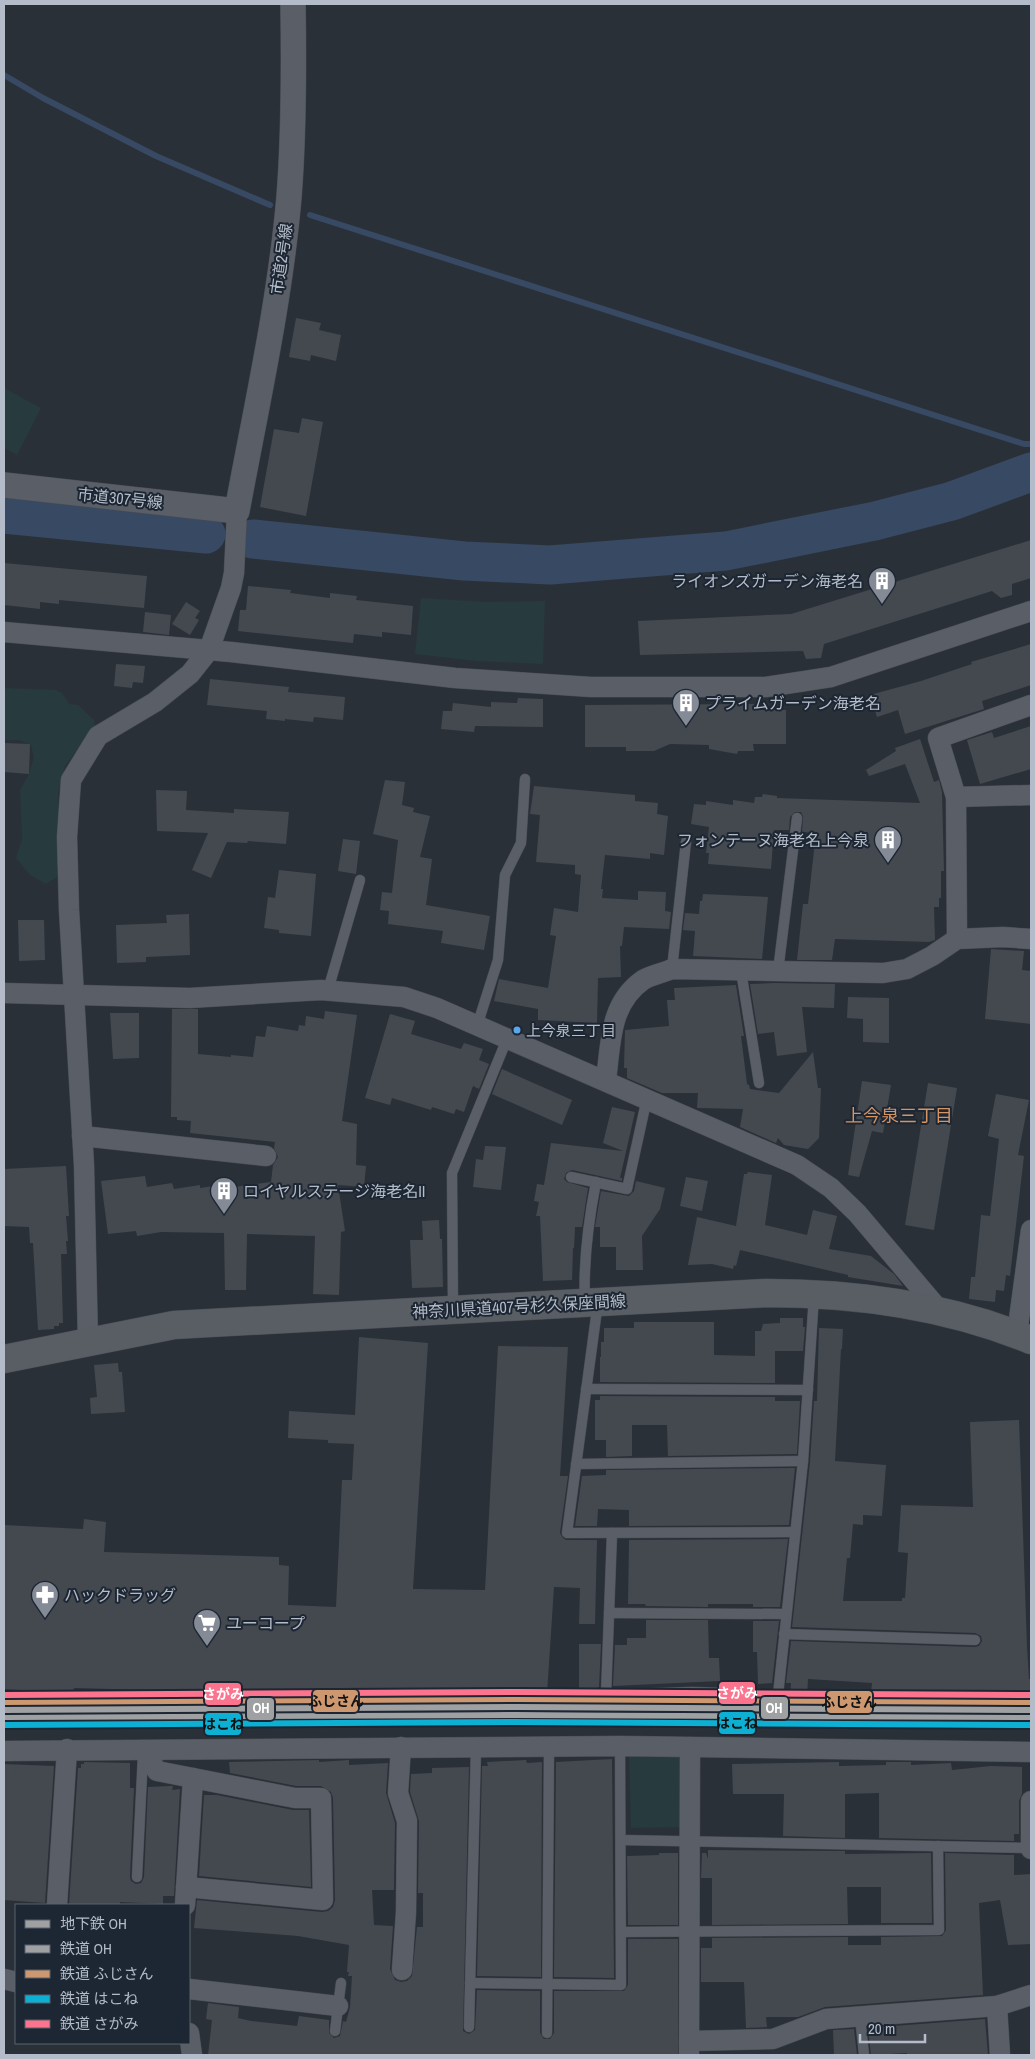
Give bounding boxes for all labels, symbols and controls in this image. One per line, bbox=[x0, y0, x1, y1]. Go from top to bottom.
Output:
street label: 市道2号線 bbox=[265, 222, 297, 296]
street label: 市道307号線 bbox=[76, 483, 164, 513]
building icon: ライオンズガーデン海老名 bbox=[867, 566, 897, 605]
place label: ライオンズガーデン海老名 bbox=[671, 570, 863, 592]
building icon: プライムガーデン海老名 bbox=[671, 688, 701, 727]
place label: プライムガーデン海老名 bbox=[705, 692, 881, 714]
building icon: フォンテーヌ海老名上今泉 bbox=[873, 825, 903, 864]
place label: フォンテーヌ海老名上今泉 bbox=[677, 829, 869, 851]
place label: 上今泉三丁目 bbox=[526, 1020, 616, 1041]
marker: 上今泉三丁目 bbox=[512, 1025, 522, 1035]
district label: 上今泉三丁目 bbox=[845, 1103, 953, 1128]
building icon: ロイヤルステージ海老名II bbox=[209, 1176, 239, 1215]
place label: ロイヤルステージ海老名II bbox=[243, 1180, 426, 1202]
street label: 神奈川県道407号杉久保座間線 bbox=[412, 1289, 626, 1323]
pharmacy icon: ハックドラッグ bbox=[30, 1580, 60, 1619]
place label: ハックドラッグ bbox=[64, 1584, 176, 1606]
supermarket icon: ユーコープ bbox=[192, 1608, 222, 1647]
place label: ユーコープ bbox=[226, 1612, 305, 1634]
line badge: さがみ bbox=[718, 1681, 756, 1705]
line badge: さがみ bbox=[204, 1682, 242, 1706]
text: さがみ bbox=[716, 1684, 758, 1702]
text: さがみ bbox=[202, 1685, 244, 1703]
line badge: ふじさん bbox=[312, 1689, 359, 1713]
line badge: ふじさん bbox=[826, 1690, 873, 1714]
text: ふじさん bbox=[308, 1692, 364, 1710]
text: ふじさん bbox=[821, 1693, 877, 1711]
line badge: OH bbox=[760, 1696, 789, 1720]
line badge: OH bbox=[246, 1697, 275, 1721]
text: OH bbox=[252, 1699, 270, 1717]
text: OH bbox=[765, 1699, 783, 1717]
line badge: はこね bbox=[718, 1711, 756, 1735]
line badge: はこね bbox=[204, 1712, 242, 1736]
text: はこね bbox=[716, 1714, 758, 1732]
text: はこね bbox=[202, 1715, 244, 1733]
legend bbox=[15, 1904, 190, 2044]
text: 地下鉄 OH bbox=[60, 1913, 127, 1934]
text: 鉄道 OH bbox=[60, 1938, 112, 1959]
text: 鉄道 ふじさん bbox=[60, 1963, 153, 1984]
text: 鉄道 はこね bbox=[60, 1988, 138, 2009]
scale bar bbox=[860, 2012, 925, 2044]
text: 鉄道 さがみ bbox=[60, 2013, 138, 2034]
text: 20 m bbox=[868, 2018, 895, 2039]

